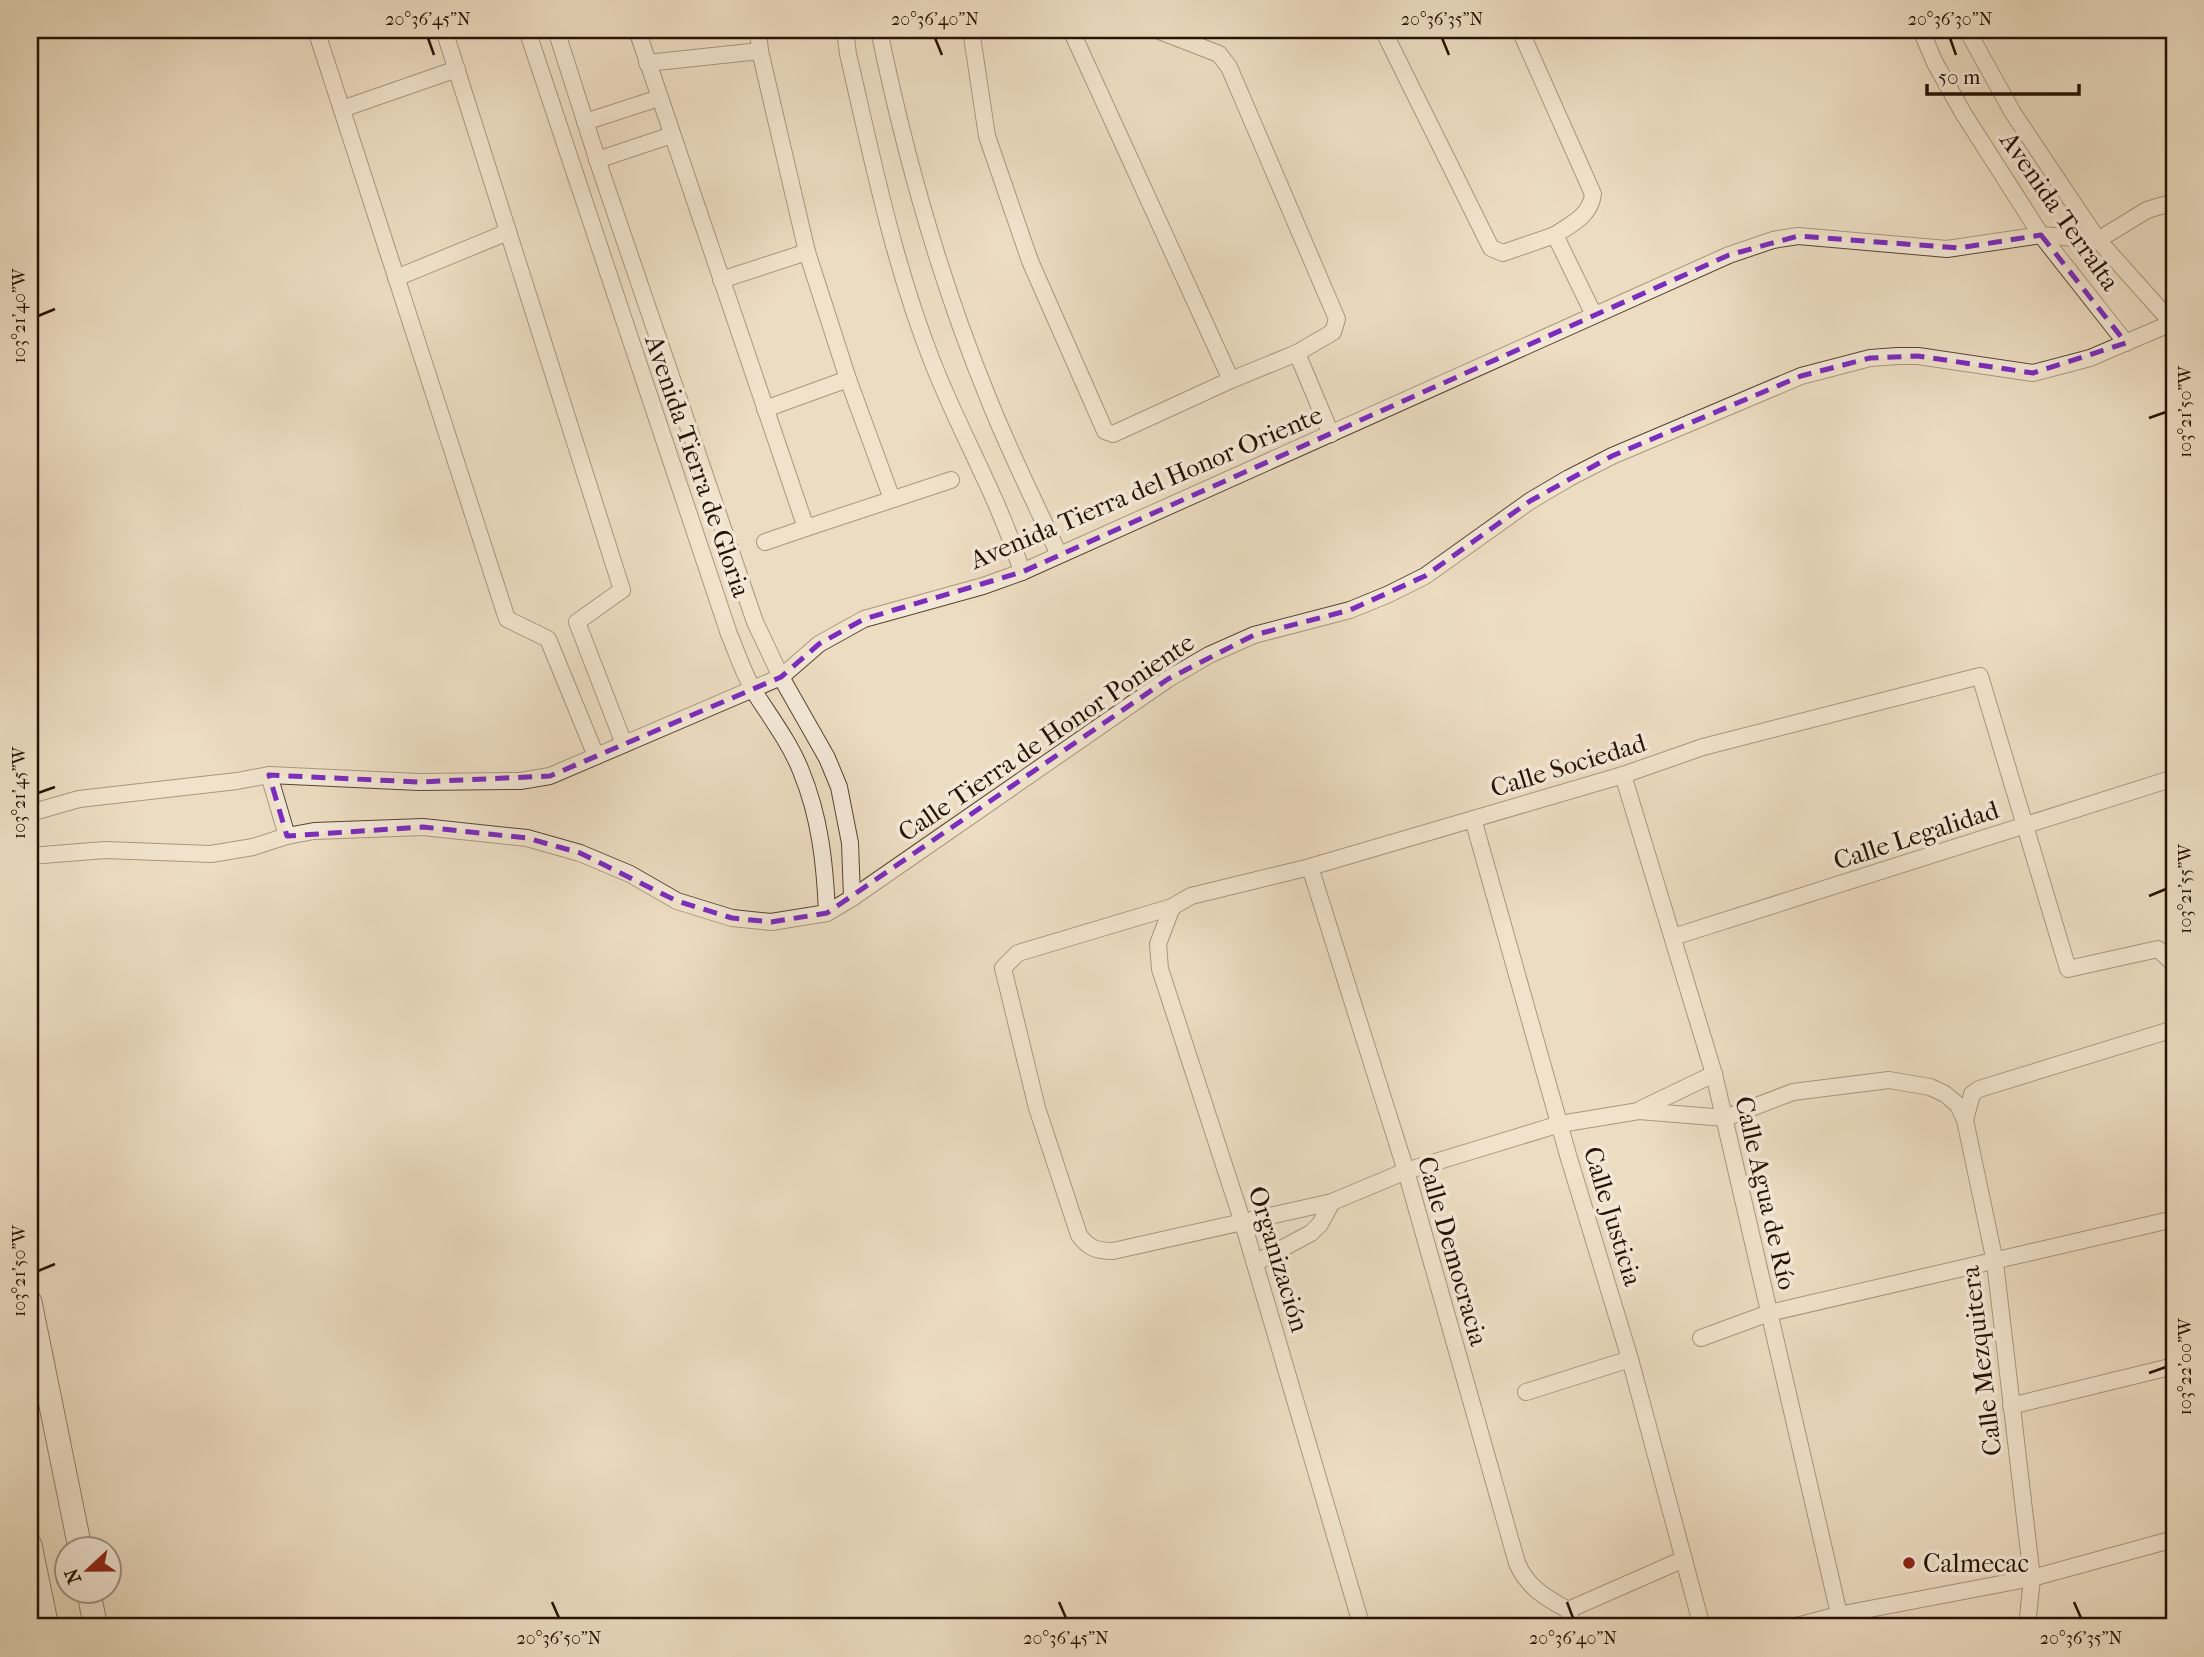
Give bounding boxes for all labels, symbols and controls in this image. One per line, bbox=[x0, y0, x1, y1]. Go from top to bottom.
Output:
text: 20°36'45"N bbox=[385, 9, 471, 30]
text: 20°36'40"N bbox=[891, 9, 979, 30]
text: 20°36'35"N bbox=[1401, 9, 1484, 30]
text: 20°36'30"N bbox=[1908, 9, 1993, 30]
scale bar bbox=[1927, 52, 2080, 96]
text: 50 m bbox=[1938, 65, 1981, 89]
street label: Avenida Terralta bbox=[1993, 125, 2126, 297]
text: 103°21'40"W bbox=[9, 267, 30, 363]
street label: Avenida Tierra de Gloria bbox=[638, 330, 757, 602]
text: 103°21'50"W bbox=[2175, 365, 2196, 458]
street label: Avenida Tierra del Honor Oriente bbox=[964, 399, 1327, 576]
street label: Calle Tierra de Honor Poniente bbox=[892, 627, 1200, 848]
street label: Calle Sociedad bbox=[1487, 727, 1650, 804]
text: 103°21'45"W bbox=[9, 746, 30, 839]
street label: Calle Legalidad bbox=[1830, 794, 2003, 877]
text: 103°21'55"W bbox=[2175, 843, 2196, 934]
street label: Calle Agua de Río bbox=[1728, 1093, 1803, 1293]
street label: Calle Justicia bbox=[1577, 1143, 1649, 1290]
street label: Calle Democracia bbox=[1411, 1153, 1495, 1350]
street label: Organización bbox=[1242, 1182, 1315, 1336]
text: 103°21'50"W bbox=[9, 1224, 30, 1317]
street label: Calle Mezquitera bbox=[1954, 1263, 2009, 1458]
text: 103°22'00"W bbox=[2175, 1317, 2196, 1416]
north arrow bbox=[52, 1534, 122, 1604]
place label: Calmecac bbox=[1923, 1548, 2029, 1579]
marker: Calmecac bbox=[1901, 1555, 1917, 1571]
text: N bbox=[60, 1565, 86, 1587]
text: 20°36'50"N bbox=[516, 1628, 602, 1649]
text: 20°36'45"N bbox=[1023, 1628, 1109, 1649]
text: 20°36'40"N bbox=[1529, 1628, 1617, 1649]
text: 20°36'35"N bbox=[2040, 1628, 2123, 1649]

